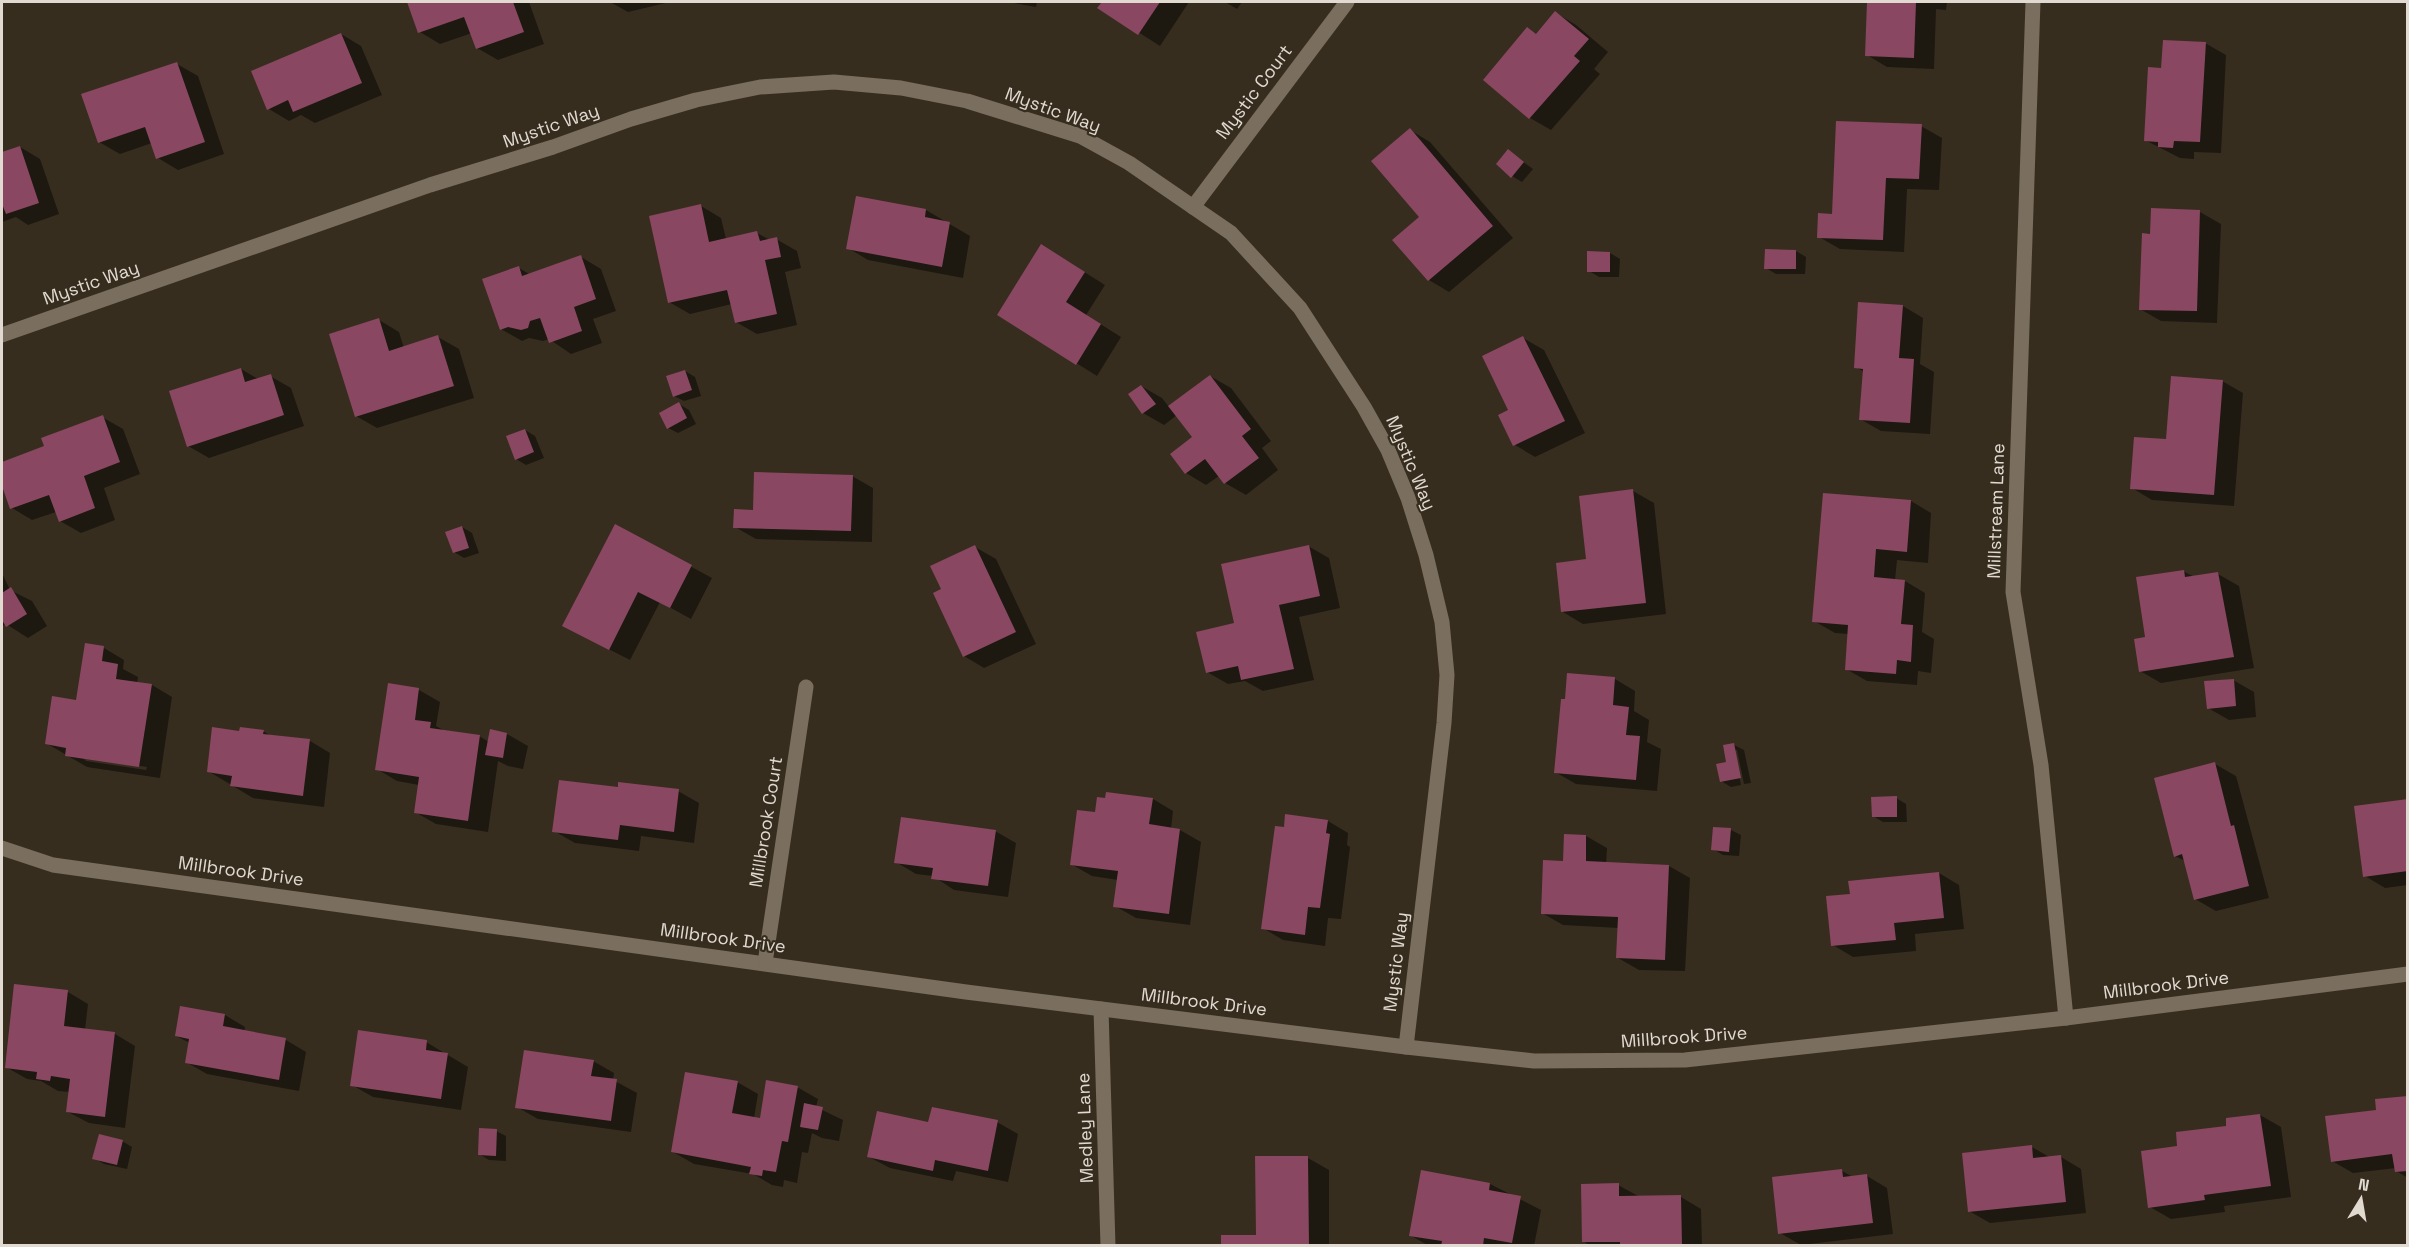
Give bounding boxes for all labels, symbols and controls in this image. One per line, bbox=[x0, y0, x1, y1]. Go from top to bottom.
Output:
street label: Mystic Court bbox=[1210, 40, 1297, 144]
street label: Mystic Way bbox=[1002, 82, 1104, 138]
street label: Mystic Way bbox=[500, 98, 602, 153]
street label: Mystic Way bbox=[40, 255, 142, 310]
street label: Mystic Way bbox=[1381, 412, 1442, 514]
street label: Millstream Lane bbox=[1982, 443, 2009, 579]
street label: Millbrook Court bbox=[744, 755, 787, 889]
street label: Millbrook Drive bbox=[177, 850, 305, 891]
street label: Mystic Way bbox=[1378, 911, 1413, 1013]
street label: Millbrook Drive bbox=[659, 917, 787, 958]
street label: Millbrook Drive bbox=[2102, 965, 2230, 1004]
street label: Millbrook Drive bbox=[1140, 982, 1268, 1021]
street label: Millbrook Drive bbox=[1620, 1021, 1748, 1052]
street label: Medley Lane bbox=[1071, 1072, 1098, 1184]
north arrow bbox=[2331, 1169, 2391, 1229]
text: N bbox=[2356, 1173, 2371, 1196]

